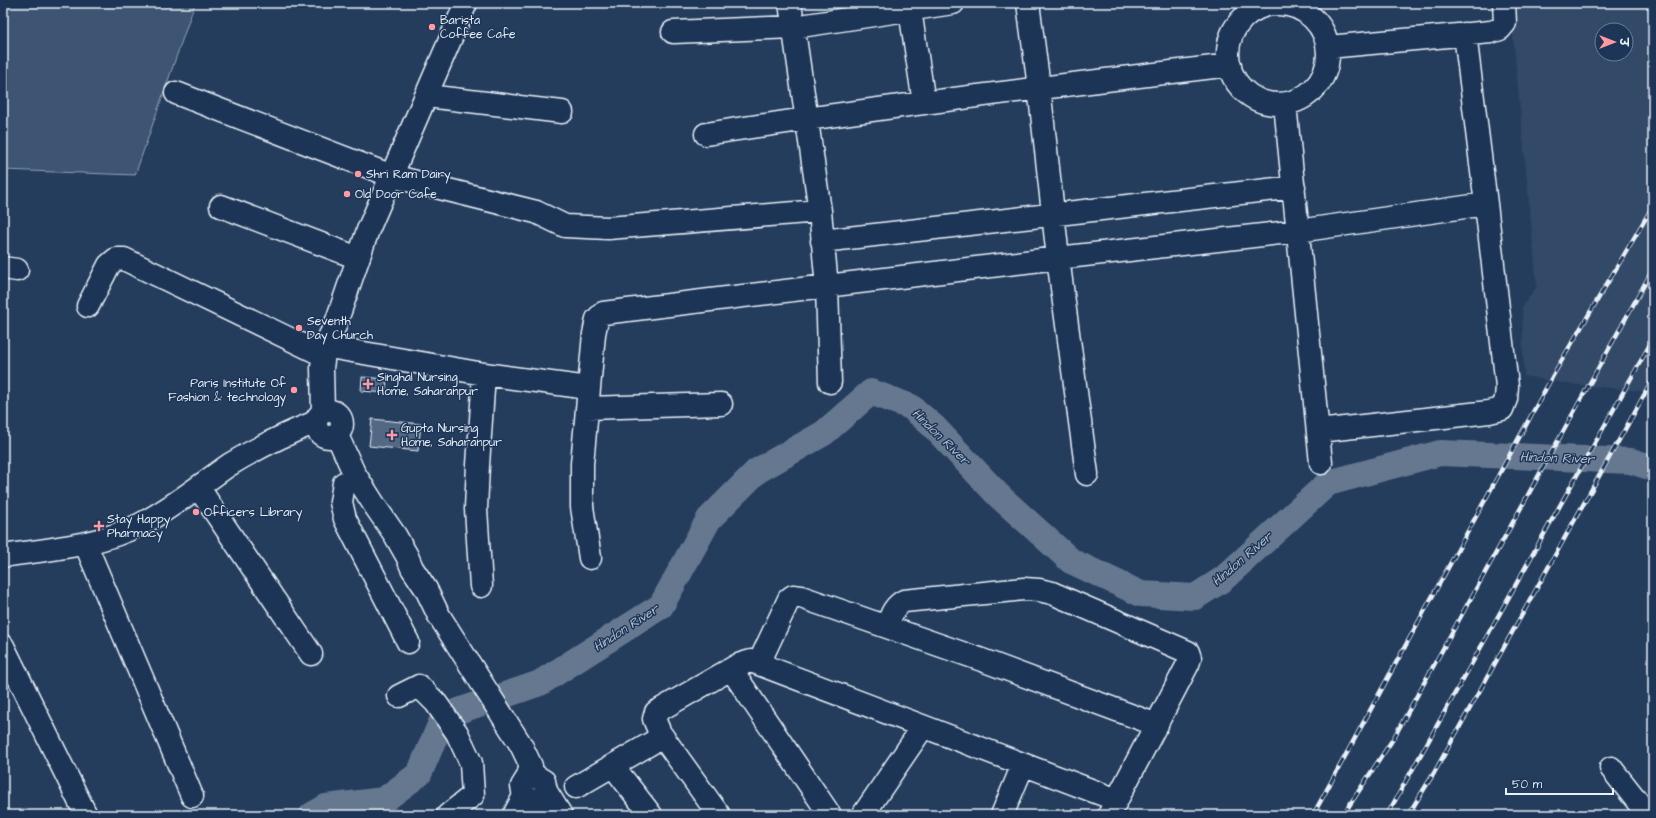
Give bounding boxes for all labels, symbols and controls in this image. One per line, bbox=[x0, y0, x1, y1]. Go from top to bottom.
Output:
place label: Barista Coffee Cafe bbox=[440, 12, 516, 43]
marker: Barista Coffee Cafe bbox=[427, 22, 437, 32]
north arrow bbox=[1594, 22, 1634, 62]
text: उ bbox=[1616, 37, 1631, 47]
place label: Shri Ram Dairy bbox=[366, 166, 451, 184]
marker: Shri Ram Dairy bbox=[353, 169, 363, 179]
place label: Old Door Cafe bbox=[355, 186, 437, 203]
marker: Old Door Cafe bbox=[342, 189, 352, 199]
place label: Seventh Day Church bbox=[307, 313, 373, 345]
marker: Seventh Day Church bbox=[294, 323, 304, 333]
place label: Singhal Nursing Home, Saharanpur bbox=[377, 369, 478, 400]
place label: Paris Institute Of Fashion & technology bbox=[168, 375, 287, 407]
marker: Singhal Nursing Home, Saharanpur bbox=[362, 378, 374, 390]
marker: Paris Institute Of Fashion & technology bbox=[289, 385, 299, 395]
water label: Hindon River bbox=[908, 405, 975, 471]
place label: Gupta Nursing Home, Saharanpur bbox=[401, 420, 502, 451]
marker: Gupta Nursing Home, Saharanpur bbox=[386, 429, 398, 441]
water label: Hindon River bbox=[1520, 448, 1596, 468]
place label: Officers Library bbox=[204, 504, 303, 522]
marker: Officers Library bbox=[191, 507, 201, 517]
place label: Stay Happy Pharmacy bbox=[107, 511, 171, 543]
marker: Stay Happy Pharmacy bbox=[94, 521, 104, 531]
water label: Hindon River bbox=[1208, 527, 1277, 590]
water label: Hindon River bbox=[590, 599, 664, 656]
scale bar bbox=[1506, 770, 1613, 796]
text: 50 m bbox=[1512, 776, 1543, 793]

